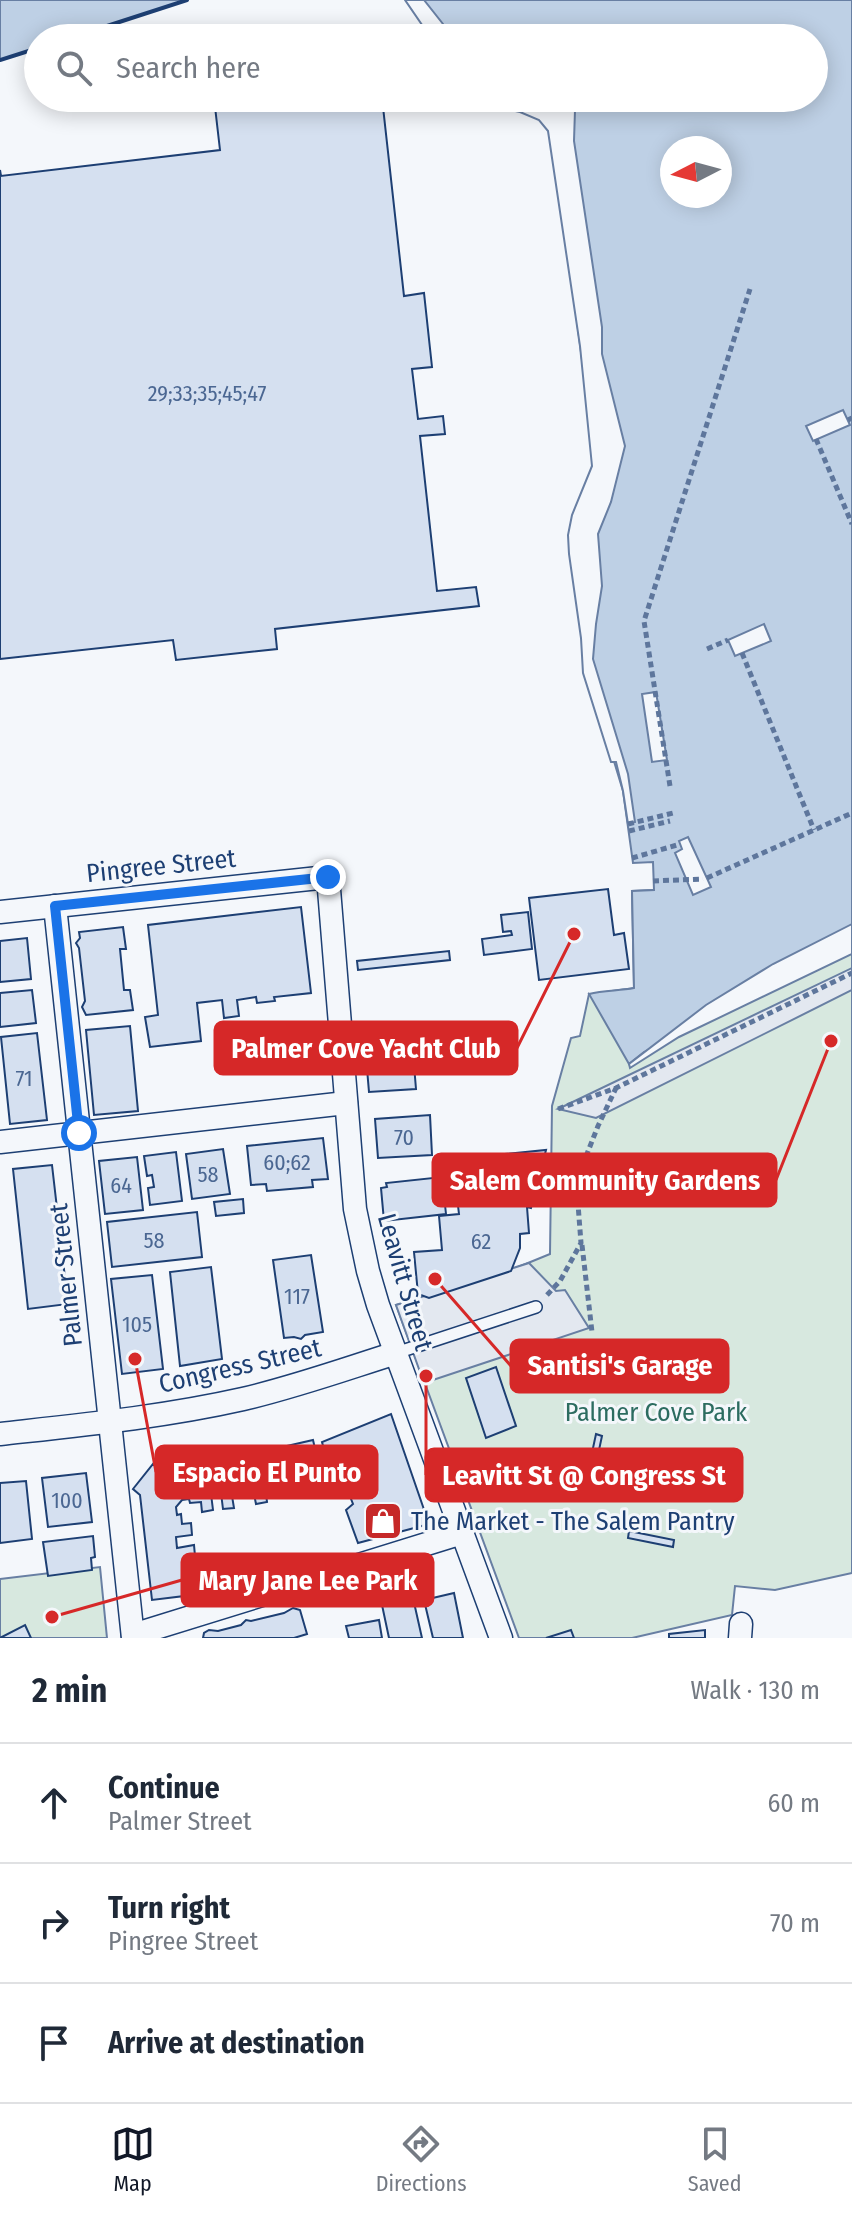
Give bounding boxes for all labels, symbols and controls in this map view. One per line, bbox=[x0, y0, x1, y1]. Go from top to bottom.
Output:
search box bbox=[24, 24, 828, 112]
icon: search bbox=[52, 46, 96, 90]
text: Search here bbox=[116, 50, 261, 86]
north arrow bbox=[660, 136, 732, 208]
house number: 29;33;35;45;47 bbox=[148, 380, 266, 407]
street label: Pingree Street bbox=[85, 843, 238, 889]
route end bbox=[310, 859, 346, 895]
callout: Palmer Cove Yacht Club bbox=[215, 1022, 517, 1074]
text: Palmer Cove Yacht Club bbox=[231, 1032, 501, 1065]
house number: 71 bbox=[15, 1065, 33, 1092]
route start bbox=[61, 1115, 97, 1151]
house number: 70 bbox=[394, 1124, 414, 1151]
house number: 60;62 bbox=[263, 1149, 311, 1176]
callout: Salem Community Gardens bbox=[433, 1154, 776, 1206]
house number: 58 bbox=[197, 1161, 219, 1188]
text: Salem Community Gardens bbox=[450, 1164, 760, 1197]
house number: 64 bbox=[110, 1172, 132, 1199]
street label: Palmer Street bbox=[43, 1202, 89, 1348]
street label: Leavitt Street bbox=[371, 1210, 439, 1355]
house number: 58 bbox=[143, 1227, 165, 1254]
house number: 62 bbox=[471, 1228, 491, 1255]
house number: 117 bbox=[284, 1283, 310, 1310]
house number: 105 bbox=[122, 1311, 152, 1338]
street label: Congress Street bbox=[156, 1332, 325, 1400]
callout: Santisi's Garage bbox=[511, 1340, 728, 1392]
text: Santisi's Garage bbox=[528, 1349, 712, 1382]
park label: Palmer Cove Park bbox=[565, 1397, 748, 1428]
callout: Espacio El Punto bbox=[156, 1446, 377, 1498]
callout: Leavitt St @ Congress St bbox=[426, 1449, 742, 1501]
text: Espacio El Punto bbox=[172, 1456, 362, 1489]
text: Leavitt St @ Congress St bbox=[442, 1459, 727, 1492]
house number: 100 bbox=[51, 1487, 83, 1514]
shop icon: The Market - The Salem Pantry bbox=[362, 1500, 404, 1542]
place label: The Market - The Salem Pantry bbox=[411, 1506, 735, 1537]
callout: Mary Jane Lee Park bbox=[182, 1554, 433, 1606]
text: Mary Jane Lee Park bbox=[198, 1564, 418, 1597]
text: 2 min bbox=[32, 1670, 107, 1711]
text: Walk · 130 m bbox=[691, 1675, 820, 1706]
text: Continue bbox=[108, 1770, 220, 1806]
icon: ahead bbox=[32, 1781, 76, 1825]
text: 60 m bbox=[767, 1788, 820, 1819]
text: Palmer Street bbox=[108, 1806, 252, 1837]
text: Turn right bbox=[108, 1890, 230, 1926]
icon: right bbox=[32, 1901, 76, 1945]
text: 70 m bbox=[770, 1908, 820, 1939]
text: Pingree Street bbox=[108, 1926, 258, 1957]
icon: arrive bbox=[32, 2021, 76, 2065]
text: Arrive at destination bbox=[108, 2025, 365, 2061]
tab: Map bbox=[111, 2122, 155, 2197]
tab: Directions bbox=[376, 2122, 467, 2197]
tab: Saved bbox=[688, 2122, 741, 2197]

